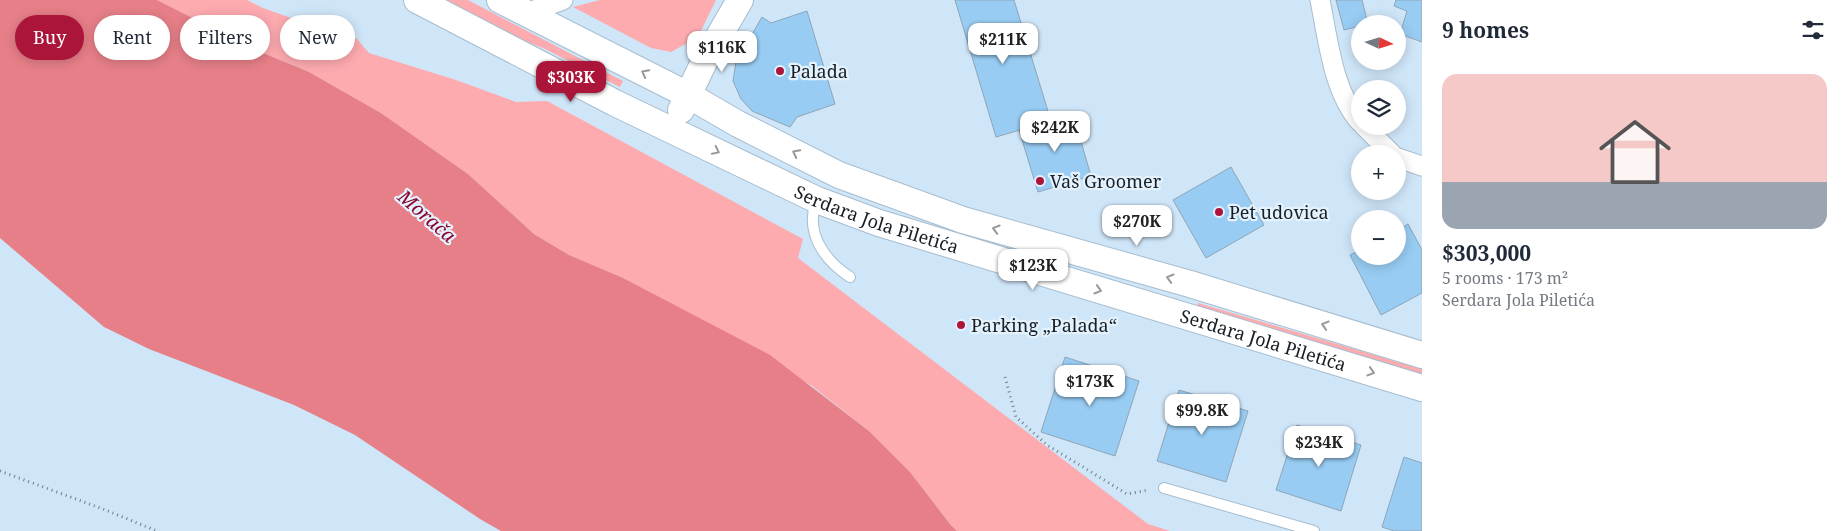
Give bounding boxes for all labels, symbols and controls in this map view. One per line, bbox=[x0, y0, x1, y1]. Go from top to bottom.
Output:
chip: Buy bbox=[15, 15, 84, 60]
chip: Rent bbox=[94, 15, 170, 60]
chip: Filters bbox=[180, 15, 270, 60]
chip: New bbox=[280, 15, 355, 60]
north arrow bbox=[1351, 15, 1406, 70]
map controls bbox=[1351, 15, 1406, 265]
text: 9 homes bbox=[1442, 16, 1529, 44]
icon: filters bbox=[1799, 16, 1827, 44]
pin: $211K bbox=[968, 22, 1038, 65]
text: $211K bbox=[979, 28, 1027, 50]
pin: $116K bbox=[687, 30, 757, 73]
text: $116K bbox=[698, 36, 746, 58]
place label: Palada bbox=[790, 59, 848, 83]
pin: $303K bbox=[536, 61, 606, 103]
marker: Palada bbox=[774, 65, 786, 77]
text: $303K bbox=[547, 66, 595, 88]
one-way arrow bbox=[641, 69, 650, 79]
button: layers bbox=[1351, 80, 1406, 135]
icon: home bbox=[1590, 107, 1680, 197]
pin: $242K bbox=[1020, 110, 1090, 153]
text: $242K bbox=[1031, 116, 1079, 138]
one-way arrow bbox=[711, 145, 720, 155]
button: + bbox=[1351, 145, 1406, 200]
one-way arrow bbox=[792, 149, 801, 159]
place label: Vaš Groomer bbox=[1050, 169, 1162, 193]
marker: Vaš Groomer bbox=[1034, 175, 1046, 187]
street label: Serdara Jola Piletića bbox=[791, 179, 962, 259]
water label: Morača bbox=[392, 183, 461, 248]
place label: Pet udovica bbox=[1229, 200, 1329, 224]
pin: $270K bbox=[1102, 204, 1172, 247]
marker: Pet udovica bbox=[1213, 206, 1225, 218]
text: $270K bbox=[1113, 210, 1161, 232]
button: − bbox=[1351, 210, 1406, 265]
one-way arrow bbox=[993, 225, 1001, 235]
text: $303,000 bbox=[1442, 239, 1531, 267]
pin: $123K bbox=[998, 248, 1068, 291]
text: $123K bbox=[1009, 254, 1057, 276]
text: 5 rooms · 173 m² bbox=[1442, 267, 1568, 289]
one-way arrow bbox=[1166, 274, 1174, 284]
one-way arrow bbox=[1094, 284, 1102, 294]
text: Serdara Jola Piletića bbox=[1442, 289, 1595, 311]
street label: Serdara Jola Piletića bbox=[1177, 303, 1349, 376]
place label: Parking „Palada“ bbox=[971, 313, 1117, 337]
marker: Parking „Palada“ bbox=[955, 319, 967, 331]
one-way arrow bbox=[1322, 321, 1330, 331]
pin: $173K bbox=[1055, 364, 1125, 407]
one-way arrow bbox=[1366, 367, 1375, 377]
text: $173K bbox=[1066, 370, 1114, 392]
pin: $99.8K bbox=[1161, 394, 1243, 436]
text: $99.8K bbox=[1176, 399, 1228, 421]
pin: $234K bbox=[1284, 426, 1354, 468]
text: $234K bbox=[1295, 431, 1343, 453]

